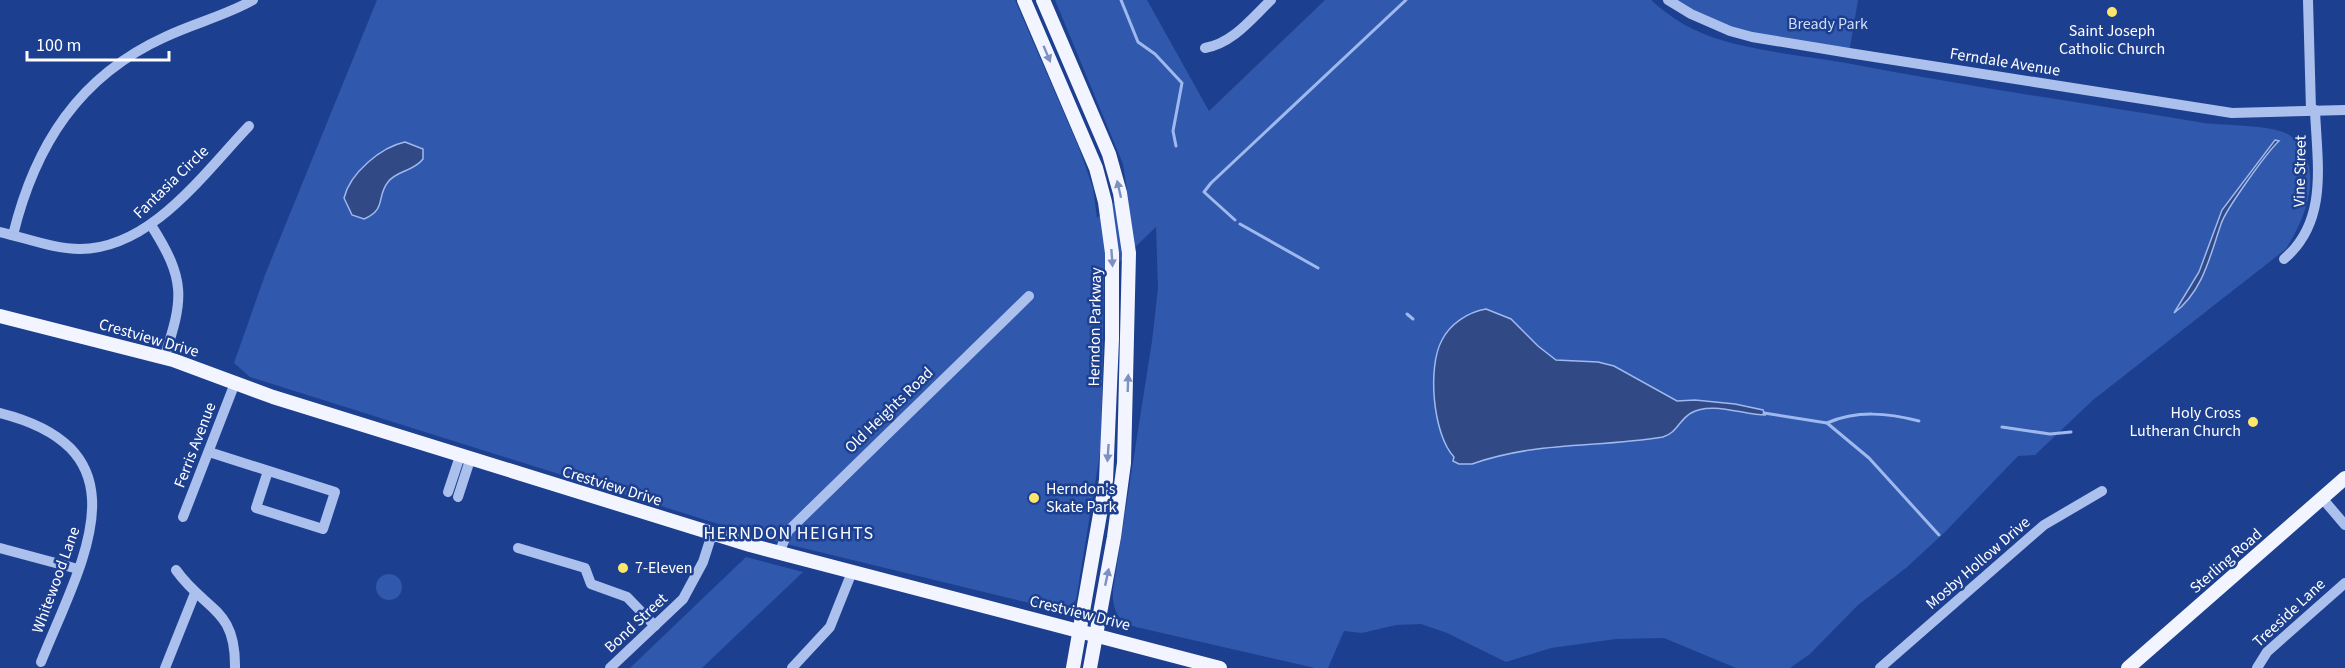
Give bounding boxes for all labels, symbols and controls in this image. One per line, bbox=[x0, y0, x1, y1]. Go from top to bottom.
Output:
marker: Saint Joseph Catholic Church bbox=[2105, 5, 2119, 19]
park label: Bready Park bbox=[1788, 13, 1868, 35]
place label: Saint Joseph Catholic Church bbox=[2059, 20, 2165, 60]
scale bar bbox=[27, 24, 170, 62]
text: 100 m bbox=[36, 33, 81, 58]
street label: Ferndale Avenue bbox=[1948, 42, 2062, 82]
one-way arrow bbox=[1043, 45, 1052, 62]
street label: Vine Street bbox=[2288, 134, 2312, 207]
street label: Fantasia Circle bbox=[128, 140, 214, 224]
one-way arrow bbox=[1114, 180, 1124, 198]
one-way arrow bbox=[1108, 249, 1117, 268]
street label: Herndon Parkway bbox=[1083, 267, 1107, 387]
street label: Crestview Drive bbox=[96, 313, 202, 363]
street label: Old Heights Road bbox=[840, 362, 938, 458]
one-way arrow bbox=[1123, 374, 1132, 393]
street label: Ferris Avenue bbox=[169, 399, 221, 491]
place label: Holy Cross Lutheran Church bbox=[2130, 402, 2241, 442]
marker: Holy Cross Lutheran Church bbox=[2246, 415, 2260, 429]
one-way arrow bbox=[1103, 444, 1113, 463]
street label: Crestview Drive bbox=[559, 460, 665, 512]
place label: Herndon's Skate Park bbox=[1046, 478, 1116, 518]
marker: Herndon's Skate Park bbox=[1027, 491, 1041, 505]
street label: Mosby Hollow Drive bbox=[1921, 511, 2035, 615]
district label: HERNDON HEIGHTS bbox=[703, 521, 875, 546]
street label: Sterling Road bbox=[2185, 523, 2267, 599]
street label: Whitewood Lane bbox=[27, 524, 85, 636]
place label: 7-Eleven bbox=[635, 557, 693, 579]
marker: 7-Eleven bbox=[616, 561, 630, 575]
one-way arrow bbox=[1103, 567, 1112, 586]
street label: Treeside Lane bbox=[2248, 573, 2330, 653]
street label: Bond Street bbox=[600, 588, 673, 658]
street label: Crestview Drive bbox=[1027, 590, 1133, 636]

